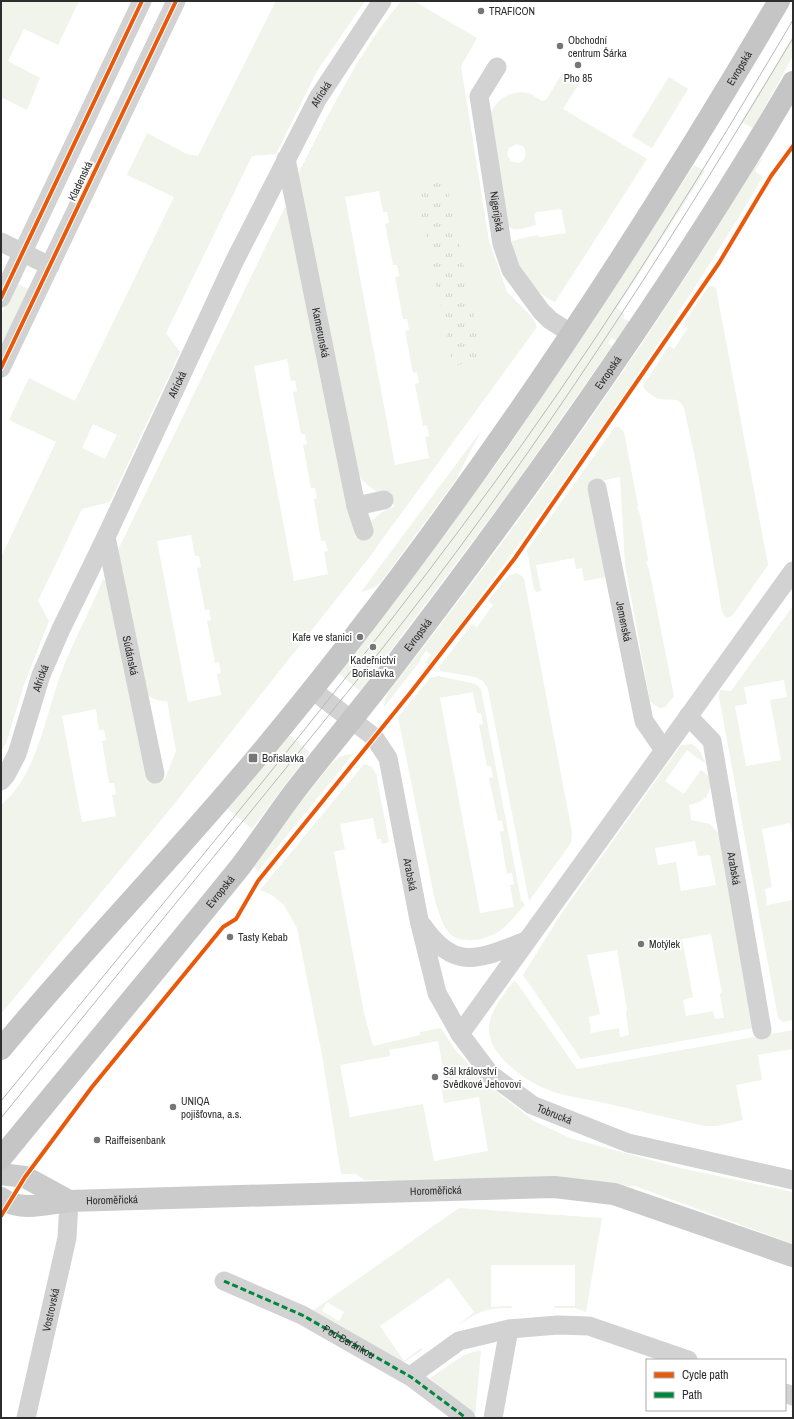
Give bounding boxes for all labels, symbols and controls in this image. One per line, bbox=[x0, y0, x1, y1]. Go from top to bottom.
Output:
place label: TRAFICON bbox=[489, 4, 535, 18]
marker: TRAFICON bbox=[476, 6, 486, 16]
place label: Obchodní centrum Šárka bbox=[568, 33, 627, 60]
marker: Obchodní centrum Šárka bbox=[555, 41, 565, 51]
street label: Evropská bbox=[723, 48, 755, 88]
marker: Pho 85 bbox=[573, 60, 583, 70]
place label: Pho 85 bbox=[564, 71, 592, 85]
street label: Africká bbox=[307, 78, 334, 110]
street label: Kladenská bbox=[65, 159, 95, 203]
street label: Nigerijská bbox=[487, 190, 507, 233]
street label: Kamerunská bbox=[309, 306, 333, 359]
street label: Evropská bbox=[591, 353, 624, 392]
street label: Africká bbox=[164, 369, 189, 401]
street label: Jemenská bbox=[613, 600, 635, 643]
street label: Evropská bbox=[401, 616, 435, 654]
place label: Kafe ve stanici bbox=[292, 630, 352, 644]
marker: Kafe ve stanici bbox=[355, 632, 365, 642]
street label: Súdánská bbox=[120, 634, 141, 677]
marker: Kadeřnictví Bořislavka bbox=[368, 642, 378, 652]
place label: Kadeřnictví Bořislavka bbox=[350, 653, 396, 680]
street label: Africká bbox=[29, 662, 52, 694]
place label: Bořislavka bbox=[262, 751, 304, 765]
marker: Bořislavka bbox=[247, 752, 259, 764]
street label: Arabská bbox=[724, 850, 744, 886]
street label: Arabská bbox=[400, 856, 420, 892]
street label: Evropská bbox=[203, 873, 237, 911]
place label: Tasty Kebab bbox=[238, 930, 288, 944]
marker: Tasty Kebab bbox=[225, 932, 235, 942]
place label: Motýlek bbox=[649, 937, 681, 951]
marker: Motýlek bbox=[636, 939, 646, 949]
place label: Sál království Svědkové Jehovovi bbox=[443, 1064, 521, 1091]
marker: Sál království Svědkové Jehovovi bbox=[430, 1072, 440, 1082]
place label: UNIQA pojišťovna, a.s. bbox=[181, 1094, 242, 1121]
street label: Tobrucká bbox=[535, 1101, 574, 1127]
marker: UNIQA pojišťovna, a.s. bbox=[168, 1102, 178, 1112]
place label: Raiffeisenbank bbox=[105, 1133, 166, 1147]
marker: Raiffeisenbank bbox=[92, 1135, 102, 1145]
street label: Horoměřická bbox=[410, 1183, 462, 1198]
street label: Horoměřická bbox=[86, 1192, 138, 1208]
street label: Vostrovská bbox=[39, 1287, 62, 1333]
street label: Pod Beránkou bbox=[320, 1321, 377, 1362]
legend bbox=[646, 1359, 786, 1411]
text: Cycle path bbox=[682, 1367, 729, 1383]
text: Path bbox=[682, 1387, 702, 1403]

